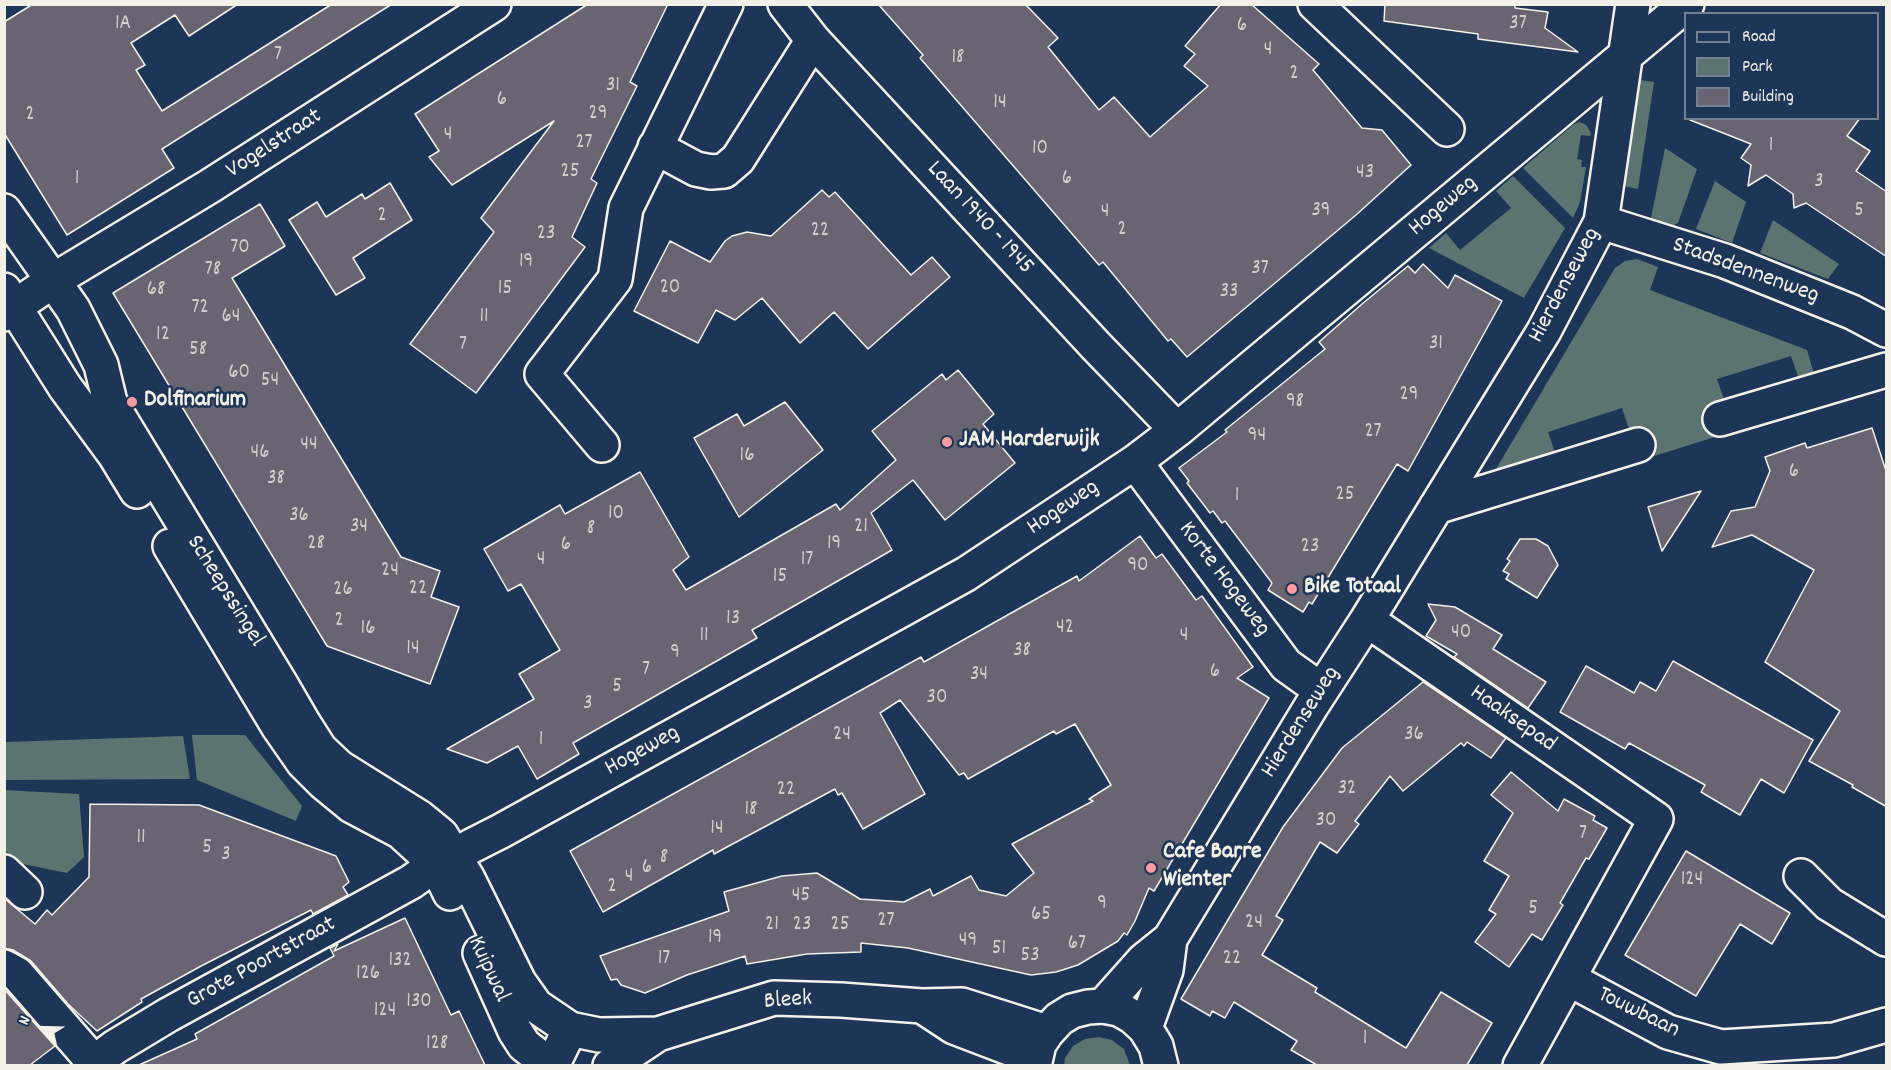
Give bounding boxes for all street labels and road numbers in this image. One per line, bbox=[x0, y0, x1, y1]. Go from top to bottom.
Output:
street label: Vogelstraat bbox=[222, 103, 328, 187]
street label: Laan 1940 - 1945 bbox=[919, 156, 1039, 282]
street label: Hogeweg bbox=[1404, 170, 1484, 244]
street label: Hierdenseweg bbox=[1524, 224, 1608, 348]
street label: Stadsdennenweg bbox=[1668, 232, 1822, 312]
street label: Hogeweg bbox=[1023, 475, 1105, 543]
street label: Korte Hogeweg bbox=[1171, 517, 1275, 643]
street label: Scheepssingel bbox=[178, 531, 270, 653]
street label: Hierdenseweg bbox=[1256, 662, 1348, 784]
street label: Haaksepad bbox=[1463, 680, 1561, 760]
street label: Hogeweg bbox=[601, 720, 685, 784]
street label: Grote Poortstraat bbox=[182, 911, 342, 1017]
street label: Kuipwal bbox=[459, 933, 515, 1007]
street label: Touwbaan bbox=[1592, 982, 1684, 1046]
street label: Bleek bbox=[763, 986, 813, 1018]

